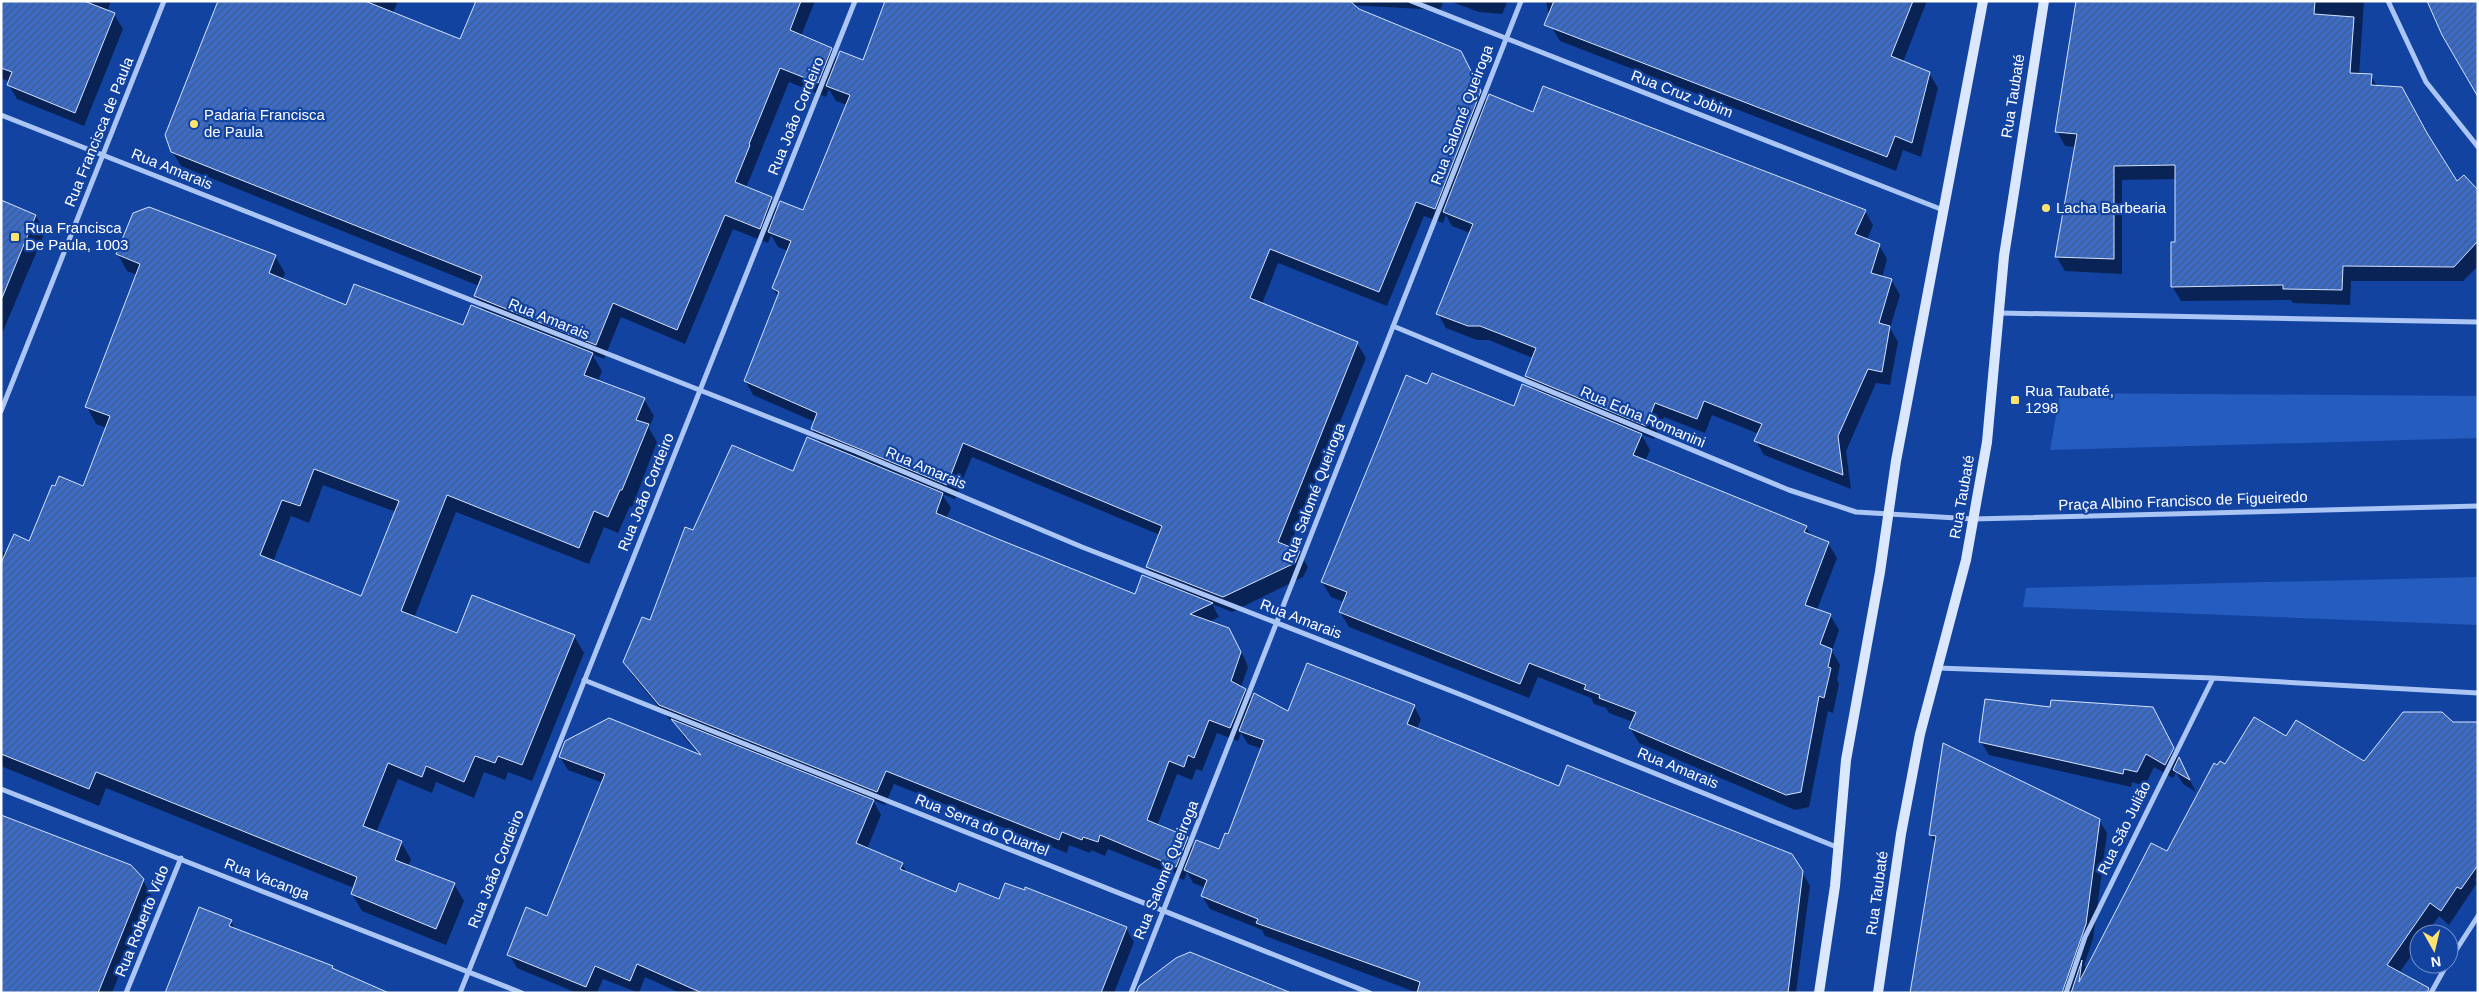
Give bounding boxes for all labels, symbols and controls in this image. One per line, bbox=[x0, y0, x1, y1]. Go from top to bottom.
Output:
street label: Rua Salomé Queiroga bbox=[1427, 42, 1496, 187]
street label: Rua Taubaté bbox=[1997, 53, 2028, 139]
street label: Rua Francisca de Paula bbox=[61, 54, 137, 209]
street label: Rua João Cordeiro bbox=[764, 54, 827, 177]
street label: Rua Cruz Jobim bbox=[1629, 66, 1735, 121]
place label: Padaria Francisca de Paula bbox=[204, 106, 326, 140]
marker: Padaria Francisca de Paula bbox=[188, 118, 200, 130]
street label: Rua Amarais bbox=[129, 145, 215, 193]
place label: Lacha Barbearia bbox=[2056, 199, 2167, 216]
marker: Lacha Barbearia bbox=[2040, 202, 2052, 214]
place label: Rua Francisca De Paula, 1003 bbox=[25, 219, 128, 253]
marker: Rua Francisca De Paula, 1003 bbox=[9, 231, 21, 243]
street label: Rua Amarais bbox=[506, 295, 592, 343]
street label: Rua Edna Romanini bbox=[1578, 382, 1708, 451]
place label: Rua Taubaté, 1298 bbox=[2025, 382, 2114, 416]
marker: Rua Taubaté, 1298 bbox=[2009, 394, 2021, 406]
street label: Rua Salomé Queiroga bbox=[1279, 420, 1348, 565]
street label: Rua João Cordeiro bbox=[614, 430, 677, 553]
street label: Rua Amarais bbox=[883, 443, 969, 492]
street label: Rua Taubaté bbox=[1946, 454, 1977, 540]
street label: Praça Albino Francisco de Figueiredo bbox=[2058, 488, 2308, 513]
street label: Rua Amarais bbox=[1258, 595, 1344, 642]
street label: Rua Amarais bbox=[1635, 744, 1721, 792]
street label: Rua São Julião bbox=[2094, 778, 2153, 877]
street label: Rua Serra do Quartel bbox=[913, 790, 1051, 859]
street label: Rua Salomé Queiroga bbox=[1130, 797, 1201, 942]
street label: Rua João Cordeiro bbox=[464, 807, 527, 930]
street label: Rua Taubaté bbox=[1862, 850, 1891, 936]
street label: Rua Vacanga bbox=[222, 855, 313, 903]
street label: Rua Roberto Vido bbox=[111, 862, 172, 979]
north arrow bbox=[2409, 924, 2459, 974]
text: N bbox=[2430, 953, 2442, 971]

